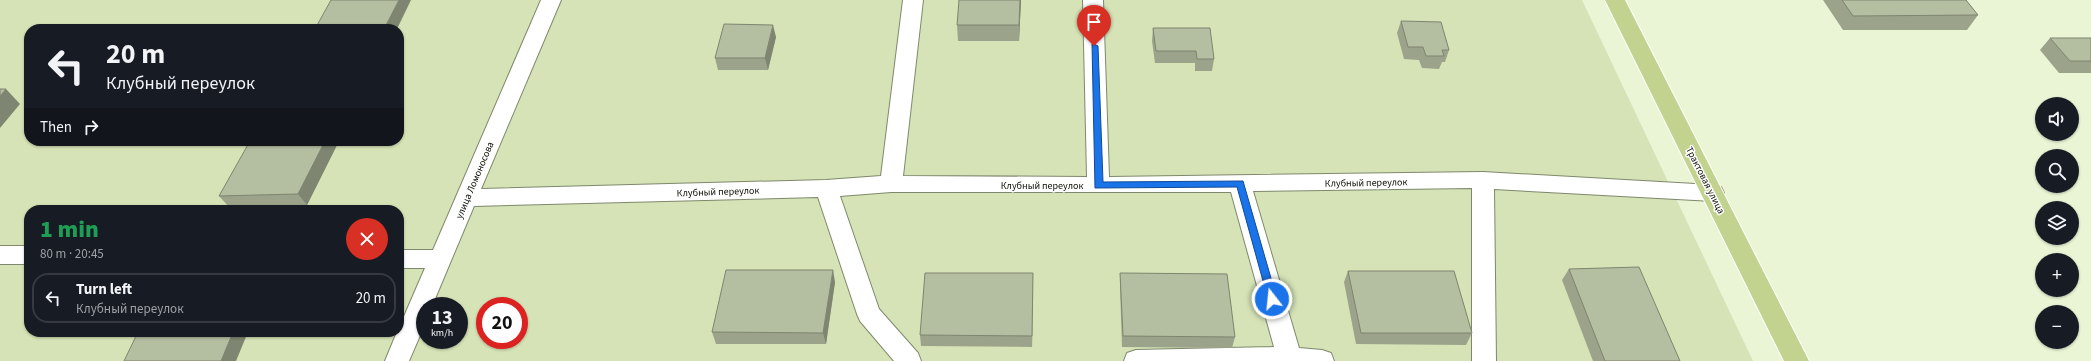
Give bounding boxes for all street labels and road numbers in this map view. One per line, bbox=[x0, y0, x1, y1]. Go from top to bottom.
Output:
street label: улица Ломоносова bbox=[452, 140, 498, 221]
street label: Трактовая улица bbox=[1682, 145, 1728, 216]
street label: Клубный переулок bbox=[1325, 175, 1408, 191]
street label: Клубный переулок bbox=[1001, 179, 1083, 193]
street label: Клубный переулок bbox=[676, 184, 760, 200]

